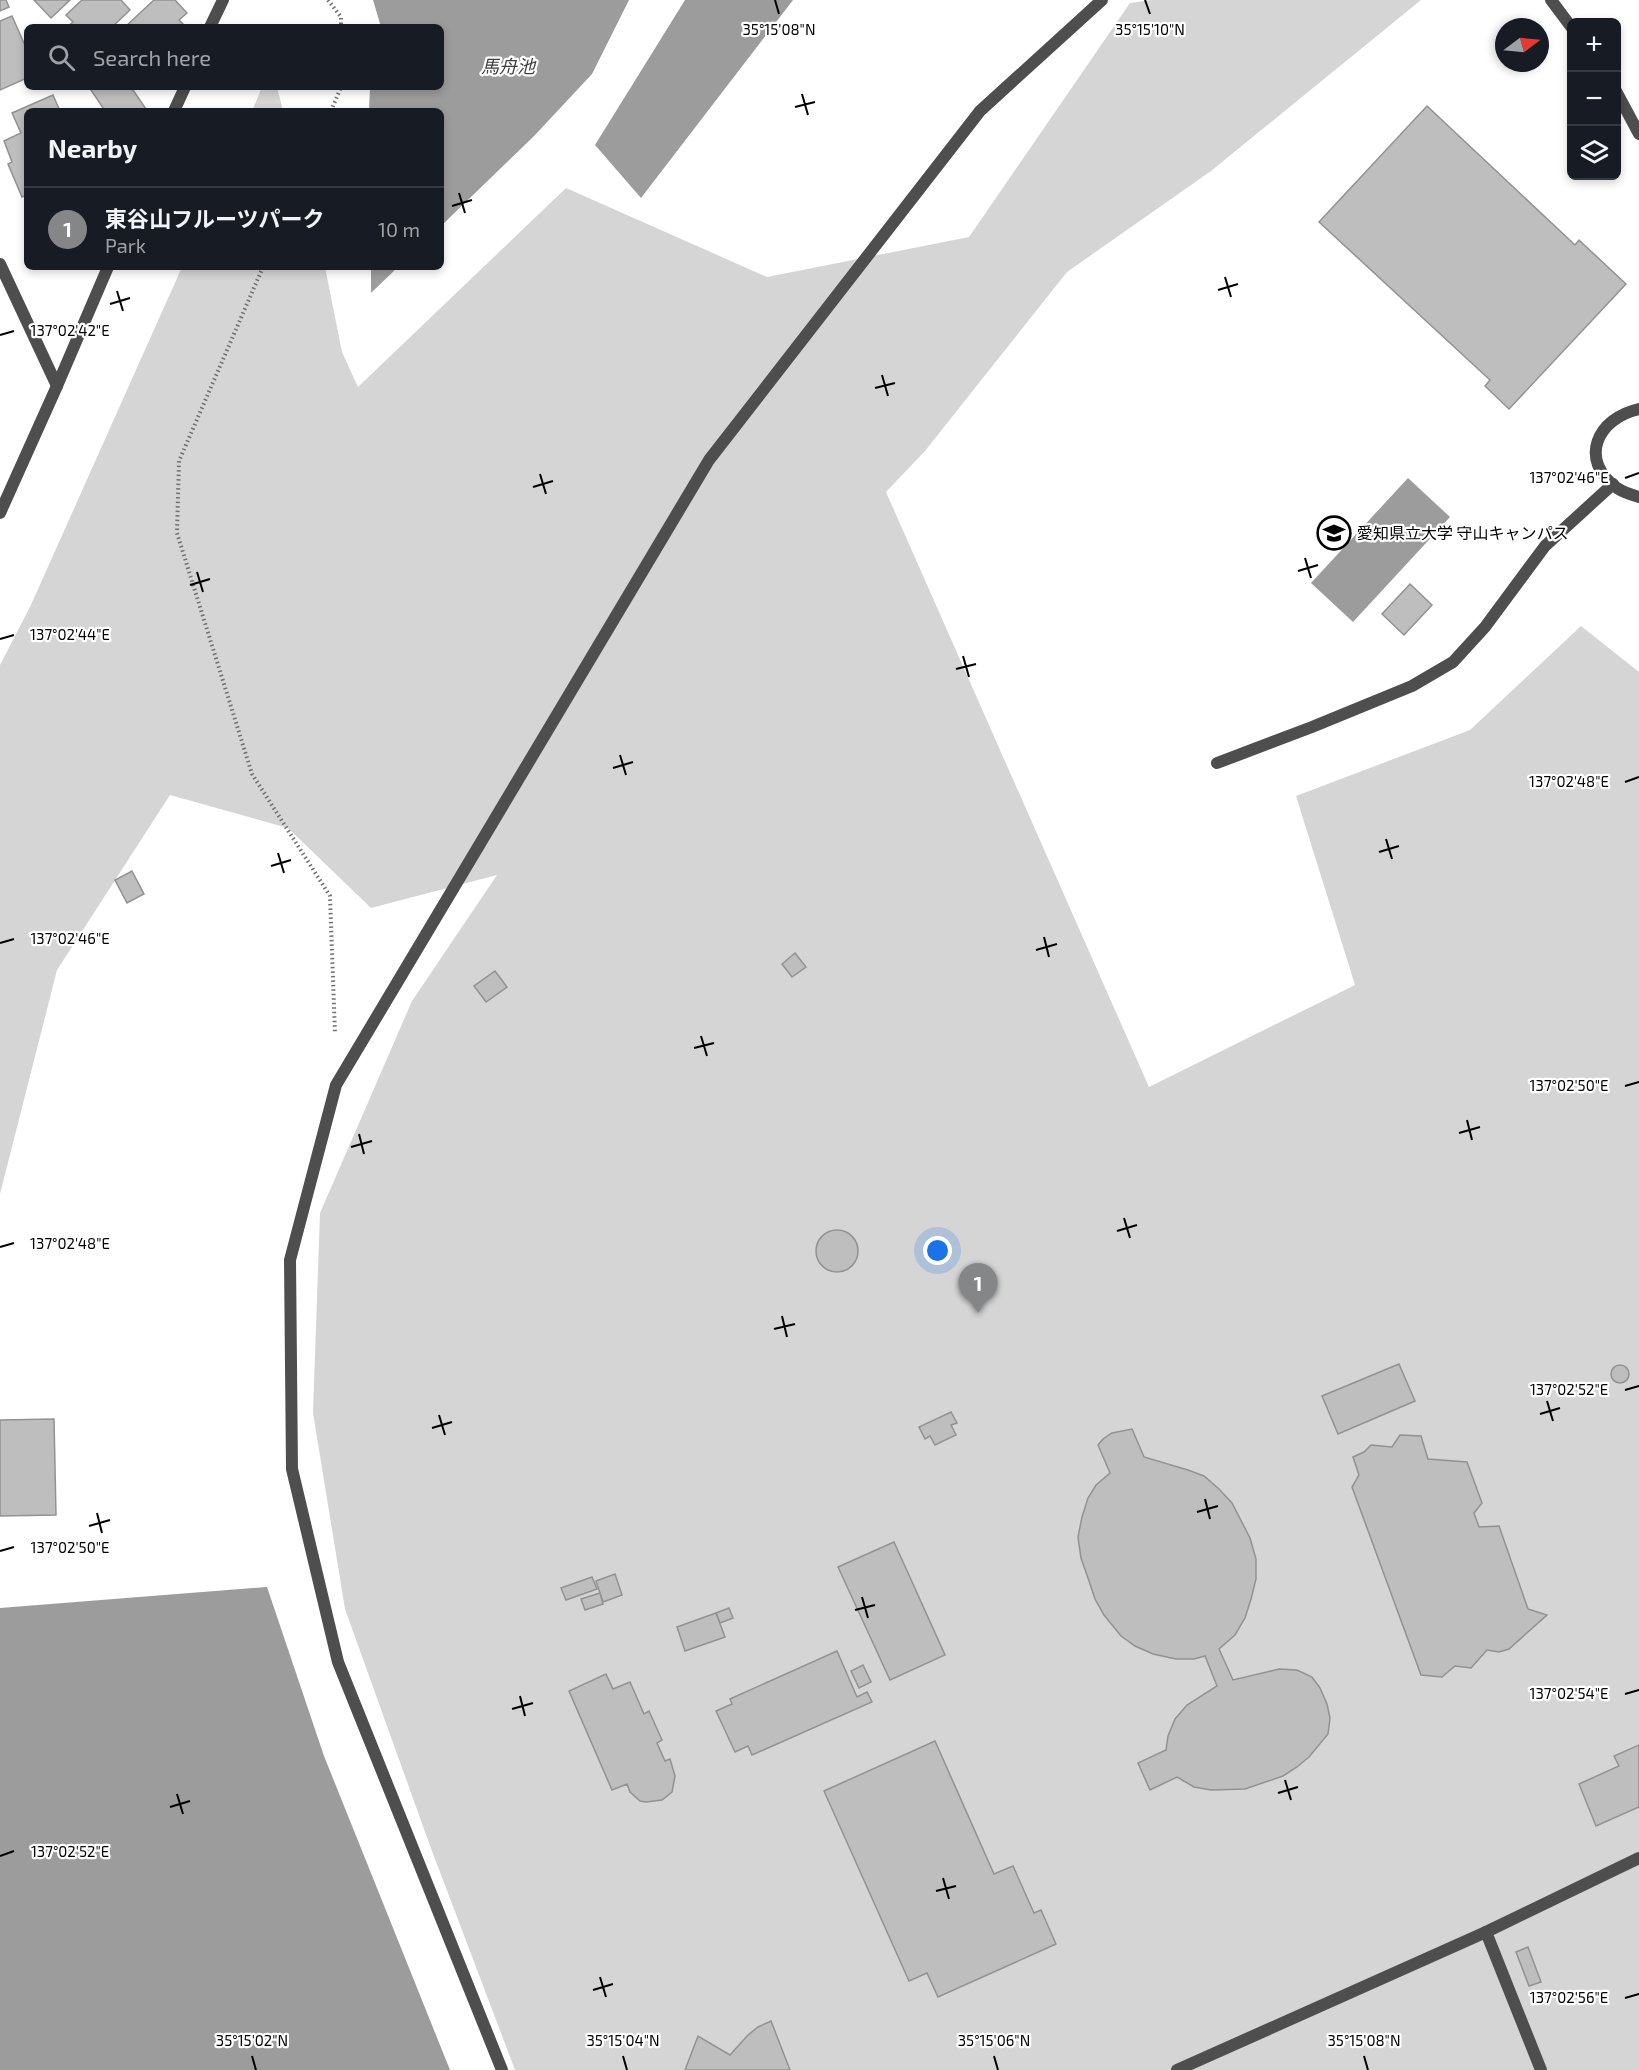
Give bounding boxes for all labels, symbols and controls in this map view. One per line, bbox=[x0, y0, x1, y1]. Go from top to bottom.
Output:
north arrow bbox=[1495, 18, 1549, 72]
map controls bbox=[1567, 18, 1621, 180]
button: + bbox=[1567, 18, 1621, 72]
text: 35°15'08"N bbox=[743, 20, 816, 38]
text: 35°15'10"N bbox=[1115, 20, 1185, 38]
search box bbox=[24, 24, 444, 90]
icon: search bbox=[45, 41, 78, 74]
text: Search here bbox=[93, 44, 211, 70]
water label: 馬舟池 bbox=[481, 55, 537, 77]
button: − bbox=[1567, 72, 1621, 126]
button: layers bbox=[1567, 126, 1621, 180]
text: Nearby bbox=[48, 132, 137, 163]
text: 東谷山フルーツパーク bbox=[105, 205, 325, 231]
text: 1 bbox=[63, 217, 72, 241]
text: 10 m bbox=[378, 217, 420, 241]
text: Park bbox=[105, 233, 146, 257]
text: 137°02'42"E bbox=[30, 321, 110, 339]
text: 137°02'46"E bbox=[1529, 468, 1609, 486]
school or university icon: 愛知県立大学 守山キャンパス bbox=[1316, 515, 1352, 551]
place label: 愛知県立大学 守山キャンパス bbox=[1357, 523, 1569, 542]
text: 137°02'44"E bbox=[30, 625, 110, 643]
text: 137°02'48"E bbox=[1529, 772, 1609, 790]
text: 137°02'46"E bbox=[30, 929, 110, 947]
text: 137°02'50"E bbox=[1530, 1076, 1608, 1094]
text: 137°02'48"E bbox=[30, 1234, 110, 1252]
your location bbox=[923, 1236, 952, 1265]
pin: 1 bbox=[958, 1264, 998, 1313]
text: 137°02'52"E bbox=[1530, 1380, 1608, 1398]
text: 137°02'50"E bbox=[31, 1538, 109, 1556]
text: 137°02'54"E bbox=[1530, 1684, 1608, 1702]
text: 137°02'52"E bbox=[31, 1842, 109, 1860]
text: 137°02'56"E bbox=[1530, 1988, 1608, 2006]
text: 35°15'02"N bbox=[216, 2031, 288, 2049]
text: 35°15'04"N bbox=[586, 2031, 660, 2049]
text: 35°15'06"N bbox=[958, 2031, 1030, 2049]
text: 35°15'08"N bbox=[1328, 2031, 1401, 2049]

